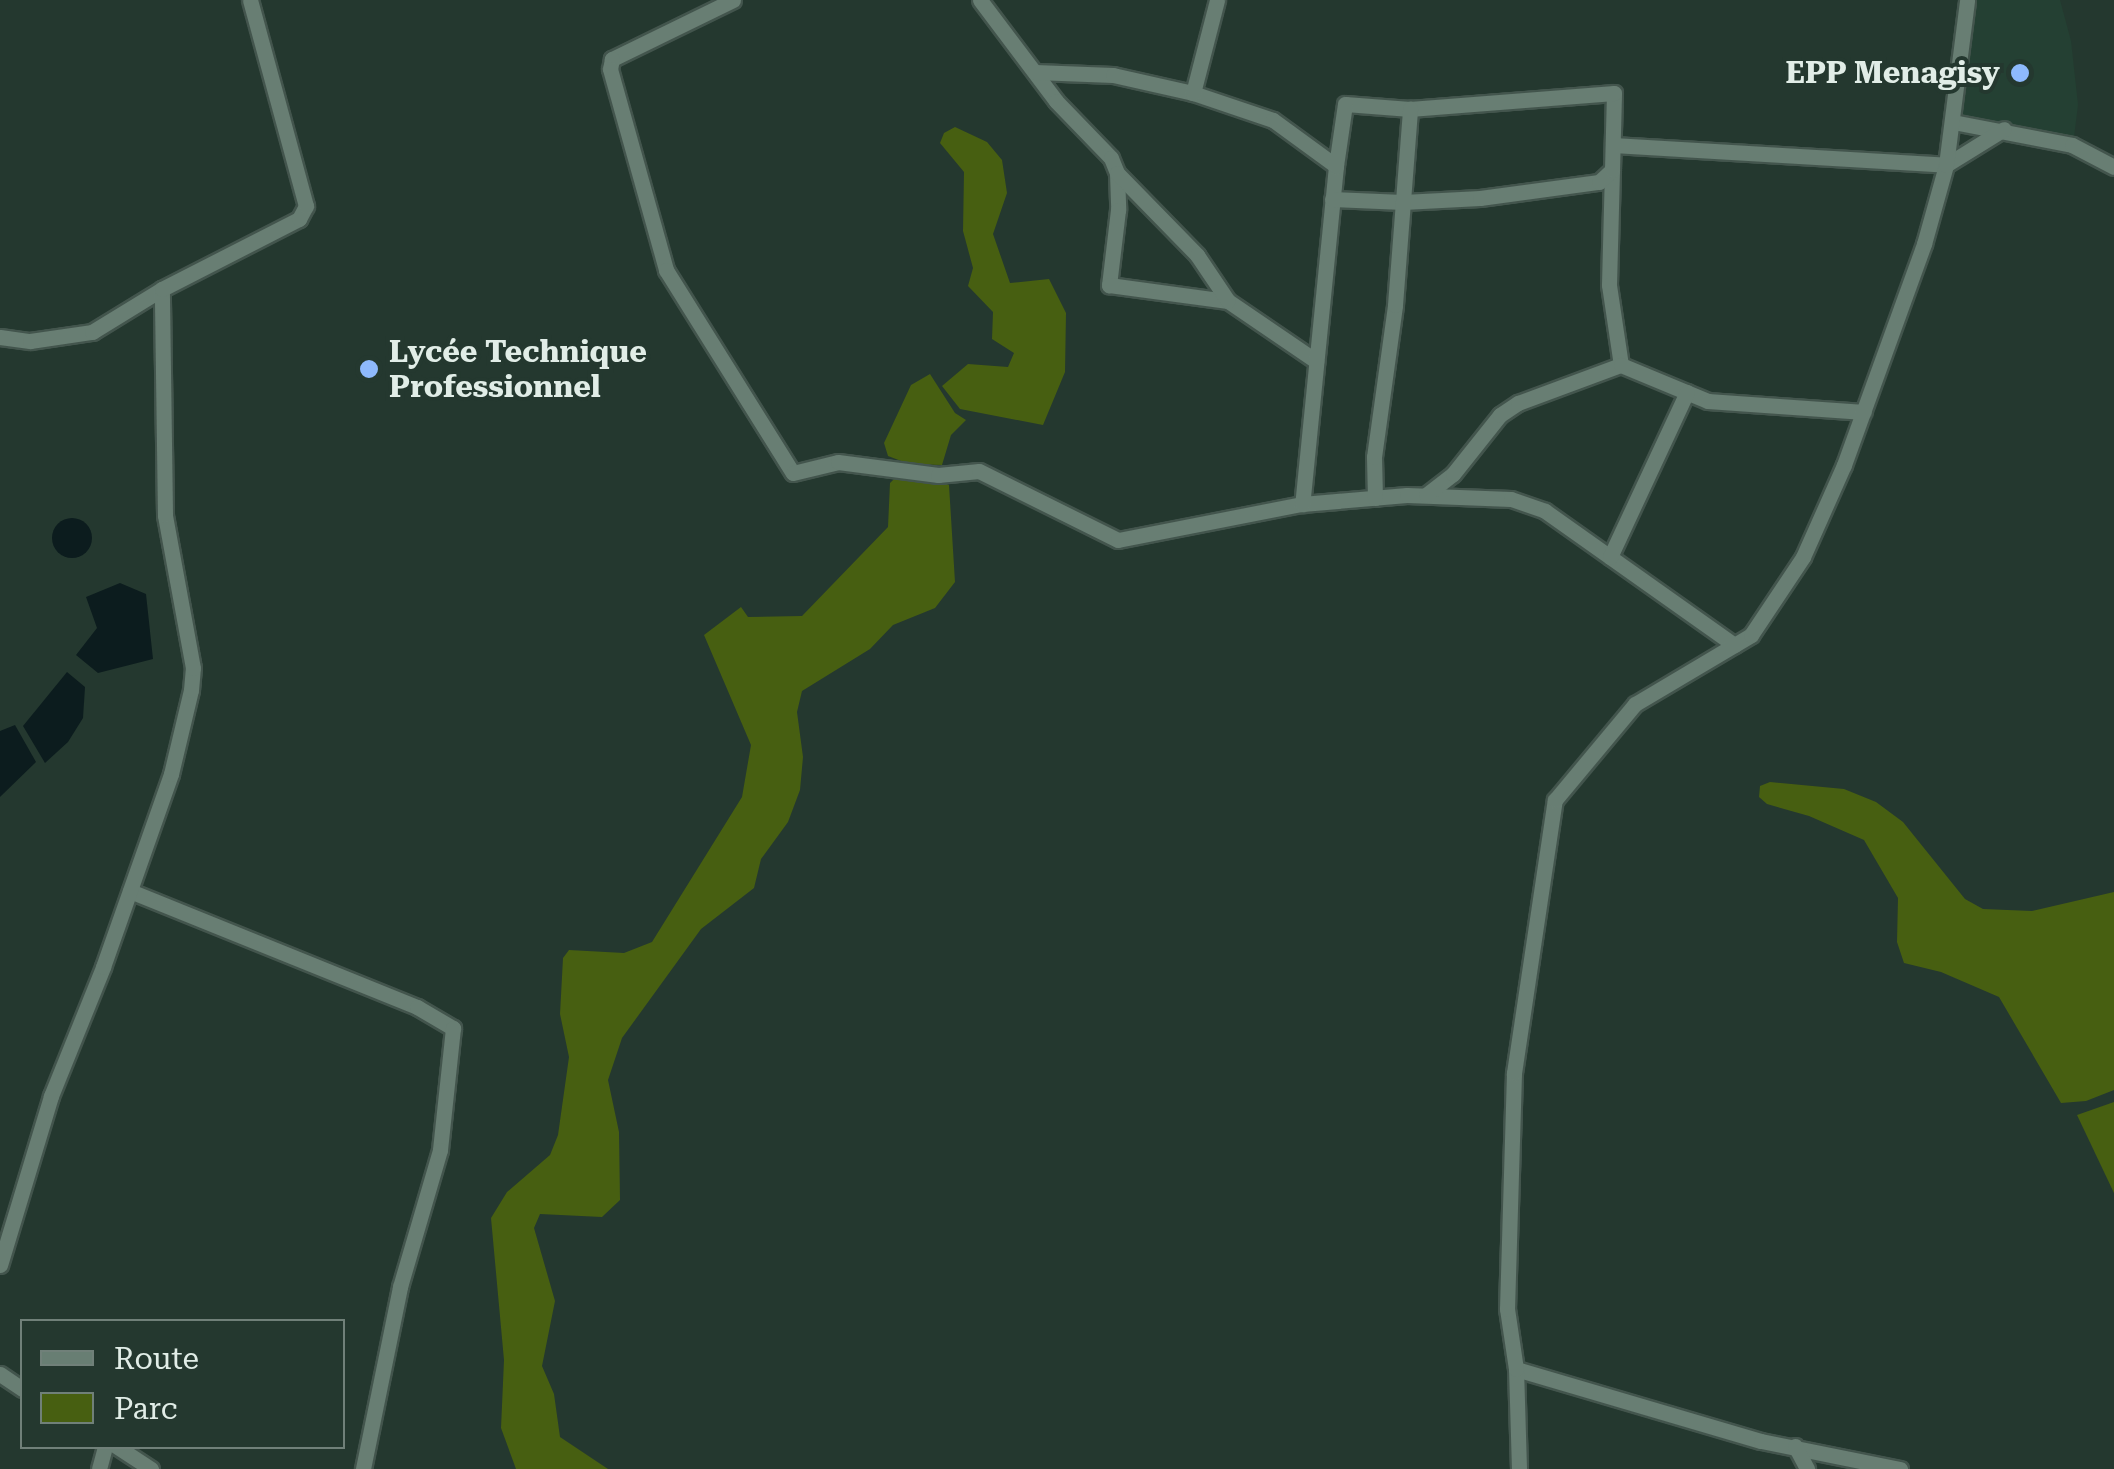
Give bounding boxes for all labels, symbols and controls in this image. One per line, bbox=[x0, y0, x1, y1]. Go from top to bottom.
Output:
place label: EPP Menagisy bbox=[1786, 55, 2000, 91]
marker: EPP Menagisy bbox=[2009, 62, 2031, 84]
place label: Lycée Technique Professionnel bbox=[389, 334, 647, 404]
marker: Lycée Technique Professionnel bbox=[358, 358, 380, 380]
legend bbox=[20, 1319, 345, 1449]
text: Route bbox=[114, 1341, 199, 1376]
text: Parc bbox=[114, 1391, 178, 1426]

